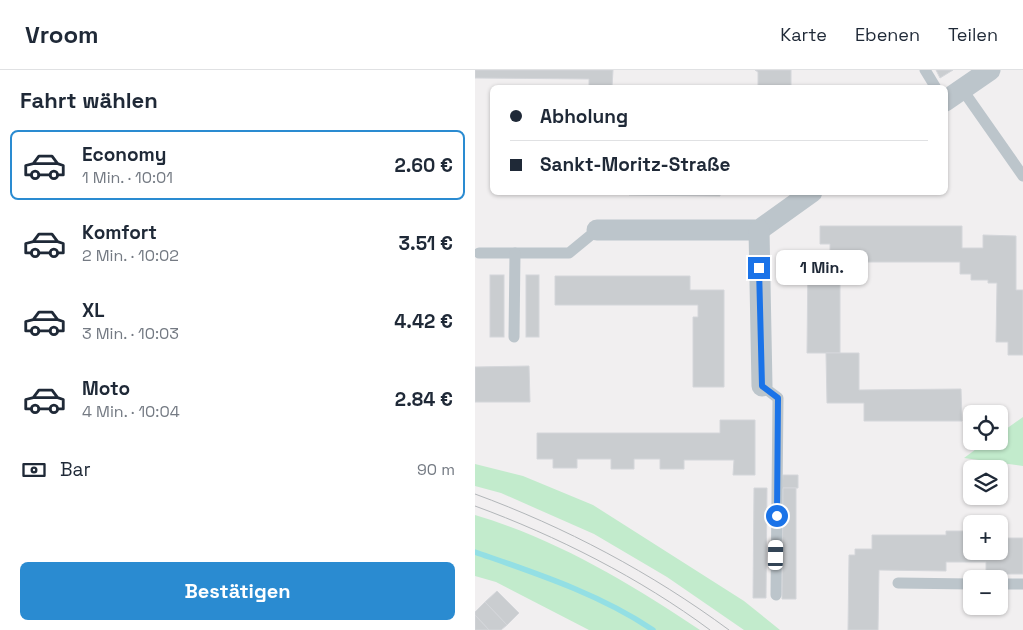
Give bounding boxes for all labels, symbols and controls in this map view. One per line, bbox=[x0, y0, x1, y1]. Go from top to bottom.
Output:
text: Vroom bbox=[25, 19, 99, 50]
text: Karte bbox=[780, 23, 827, 46]
text: Ebenen bbox=[855, 23, 920, 46]
text: Teilen bbox=[948, 23, 998, 46]
text: Fahrt wählen bbox=[20, 86, 158, 114]
text: Abholung bbox=[540, 104, 628, 129]
text: Economy bbox=[82, 142, 166, 167]
icon: car bbox=[22, 143, 67, 188]
text: Sankt-Moritz-Straße bbox=[540, 152, 730, 177]
text: 2.60 € bbox=[394, 153, 453, 178]
text: 1 Min. · 10:01 bbox=[82, 167, 173, 188]
text: Komfort bbox=[82, 220, 157, 245]
icon: car bbox=[22, 221, 67, 266]
text: 3.51 € bbox=[398, 231, 453, 256]
text: 2 Min. · 10:02 bbox=[82, 245, 179, 266]
callout: 1 Min. bbox=[777, 250, 869, 286]
route end bbox=[748, 257, 770, 279]
text: 1 Min. bbox=[800, 257, 844, 278]
text: XL bbox=[82, 298, 105, 323]
icon: car bbox=[22, 299, 67, 344]
text: 4.42 € bbox=[394, 309, 453, 334]
text: 3 Min. · 10:03 bbox=[82, 323, 179, 344]
text: Moto bbox=[82, 376, 130, 401]
icon: car bbox=[22, 377, 67, 422]
text: 2.84 € bbox=[395, 387, 453, 412]
text: 4 Min. · 10:04 bbox=[82, 401, 180, 422]
map controls bbox=[963, 405, 1008, 615]
button: locate bbox=[963, 405, 1008, 450]
icon: cash bbox=[20, 456, 48, 484]
text: Bar bbox=[60, 457, 91, 482]
text: 90 m bbox=[417, 459, 455, 480]
button: layers bbox=[963, 460, 1008, 505]
route start bbox=[766, 505, 788, 527]
button: + bbox=[963, 515, 1008, 560]
car bbox=[768, 540, 783, 570]
button: Bestätigen bbox=[20, 562, 455, 620]
button: − bbox=[963, 570, 1008, 615]

